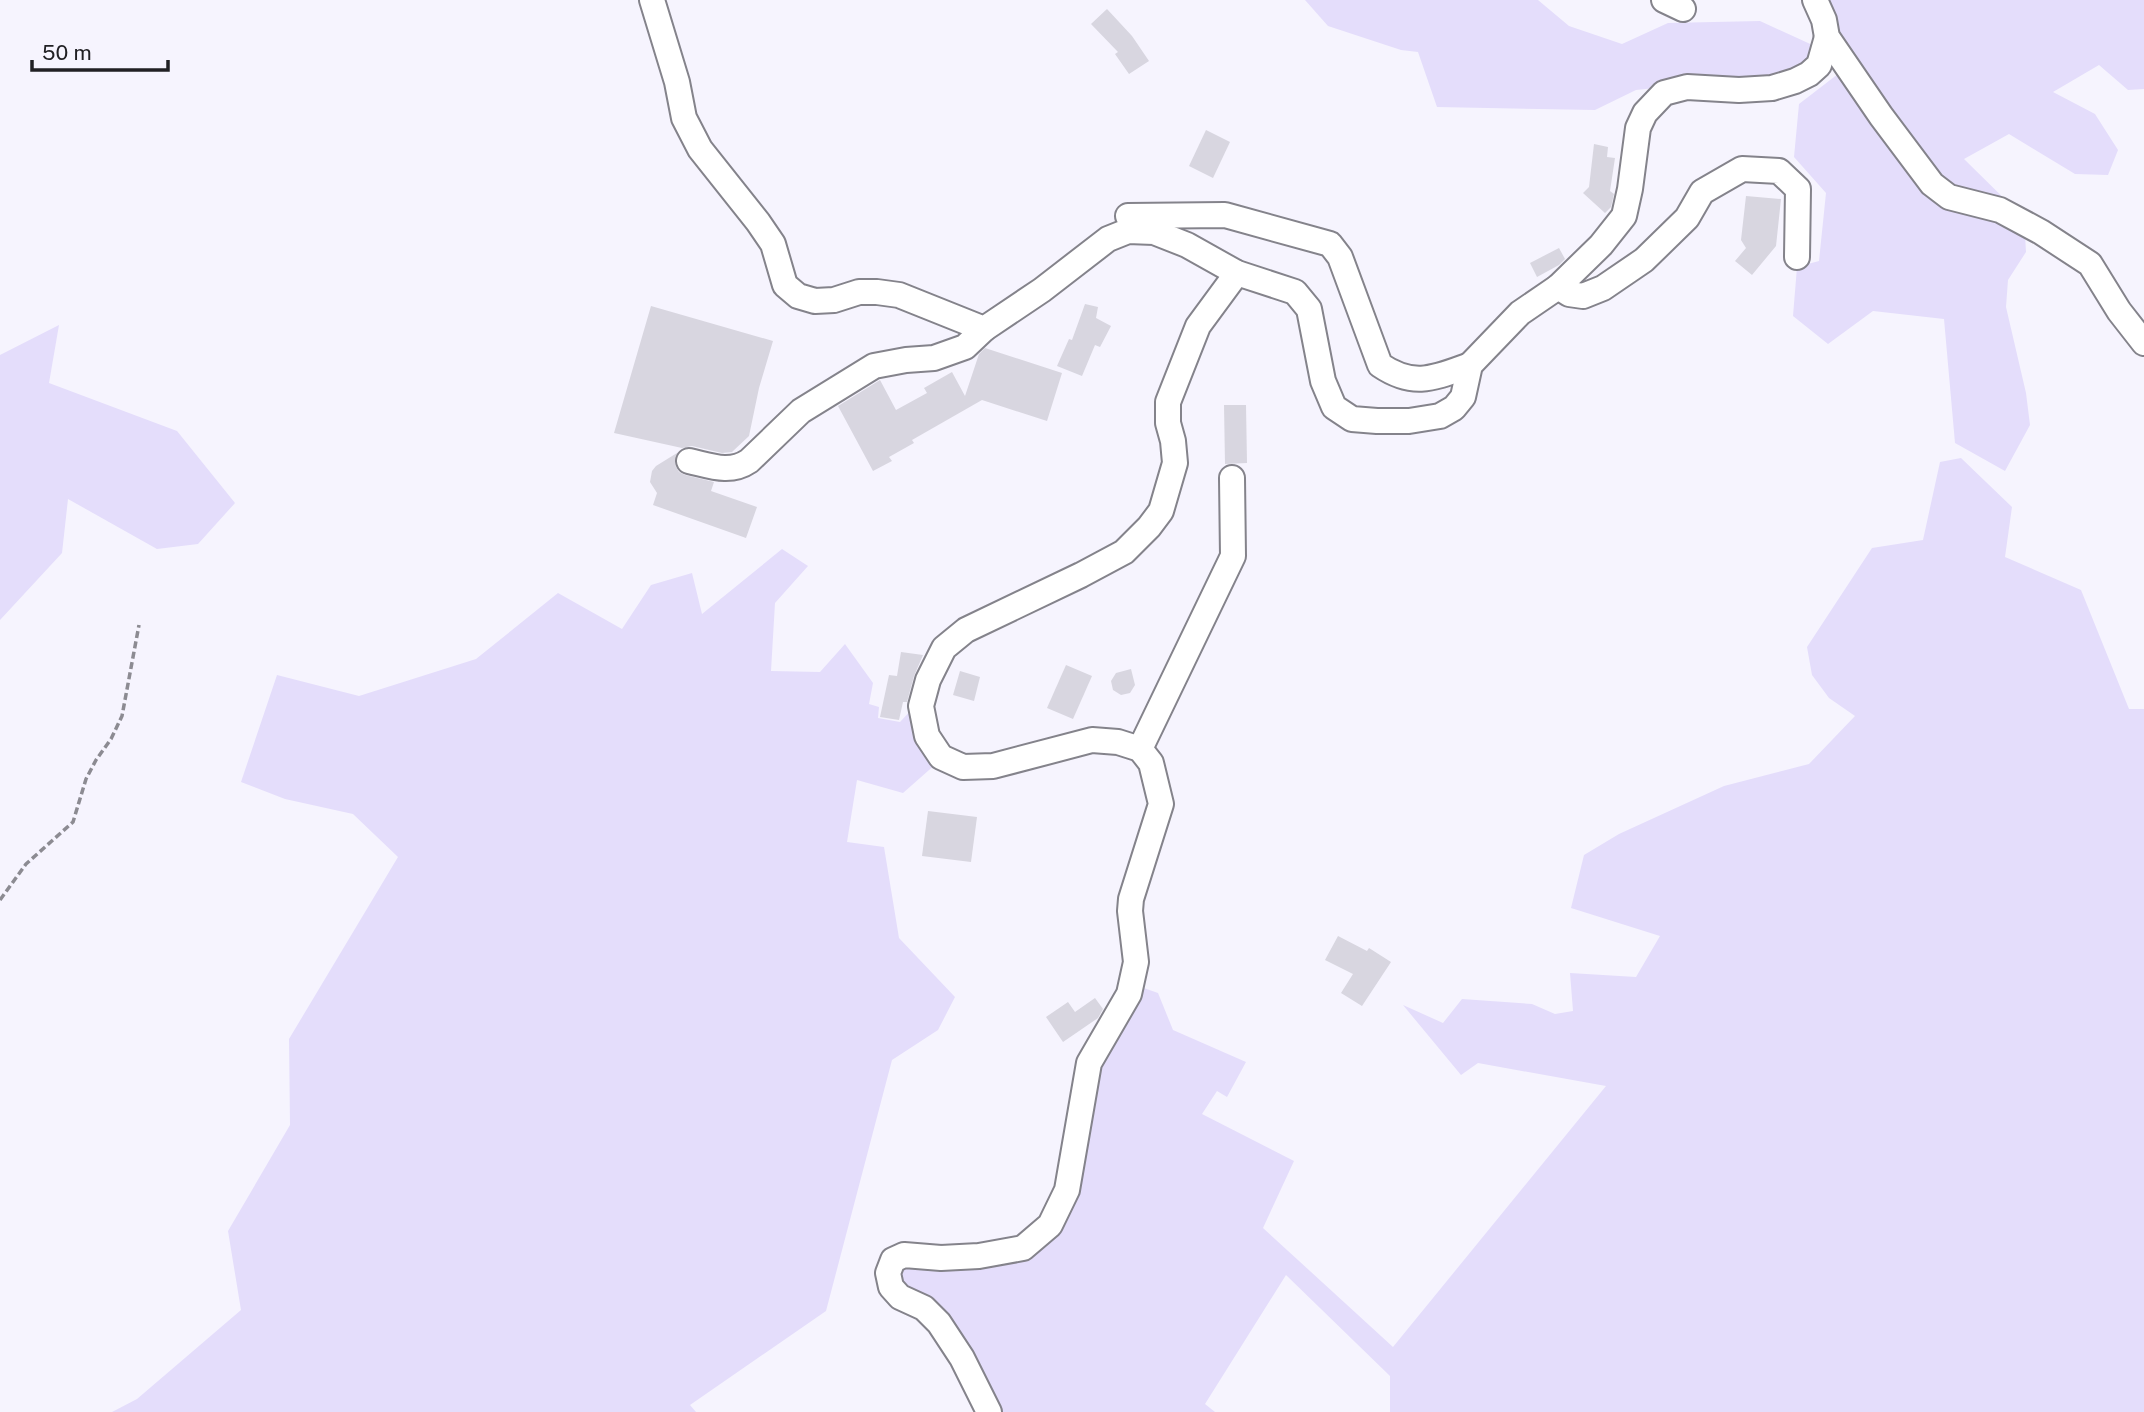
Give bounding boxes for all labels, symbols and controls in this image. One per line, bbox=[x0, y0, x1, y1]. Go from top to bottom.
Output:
scale bar bbox=[32, 28, 168, 72]
text: 50 m bbox=[42, 40, 92, 65]

